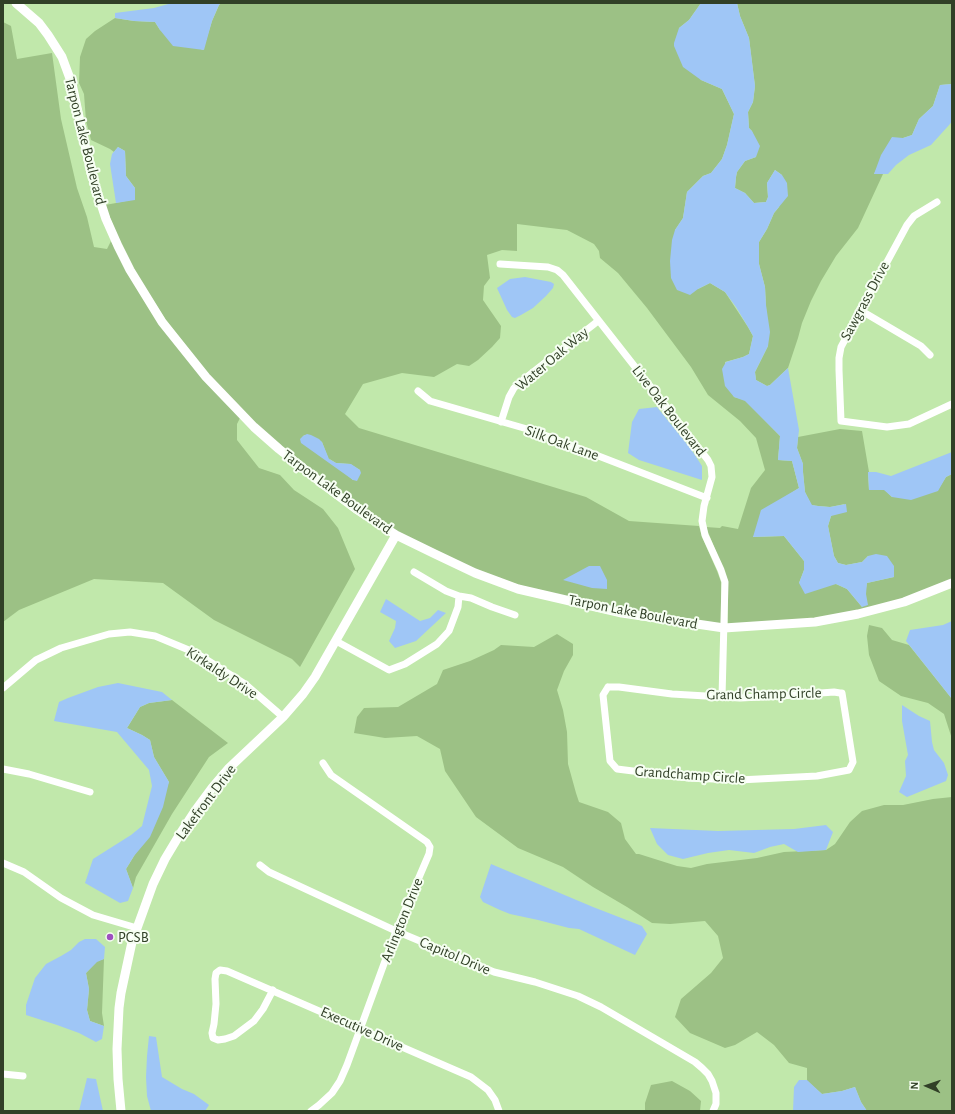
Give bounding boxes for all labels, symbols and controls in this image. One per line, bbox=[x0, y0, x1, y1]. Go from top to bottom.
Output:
street label: Tarpon Lake Boulevard bbox=[60, 75, 110, 207]
street label: Sawgrass Drive bbox=[837, 258, 893, 344]
street label: Water Oak Way bbox=[512, 323, 592, 395]
street label: Live Oak Boulevard bbox=[628, 362, 710, 460]
street label: Silk Oak Lane bbox=[523, 421, 601, 465]
street label: Tarpon Lake Boulevard bbox=[279, 446, 395, 538]
street label: Tarpon Lake Boulevard bbox=[567, 591, 699, 633]
street label: Kirkaldy Drive bbox=[183, 643, 261, 703]
street label: Grand Champ Circle bbox=[706, 684, 822, 704]
street label: Lakefront Drive bbox=[172, 761, 240, 843]
street label: Grandchamp Circle bbox=[634, 762, 746, 788]
street label: Arlington Drive bbox=[377, 875, 427, 965]
place label: PCSB bbox=[118, 928, 149, 946]
marker: PCSB bbox=[105, 932, 115, 942]
street label: Capitol Drive bbox=[417, 933, 493, 979]
street label: Executive Drive bbox=[318, 1003, 406, 1055]
north arrow bbox=[907, 1066, 947, 1106]
text: N bbox=[909, 1082, 920, 1090]

